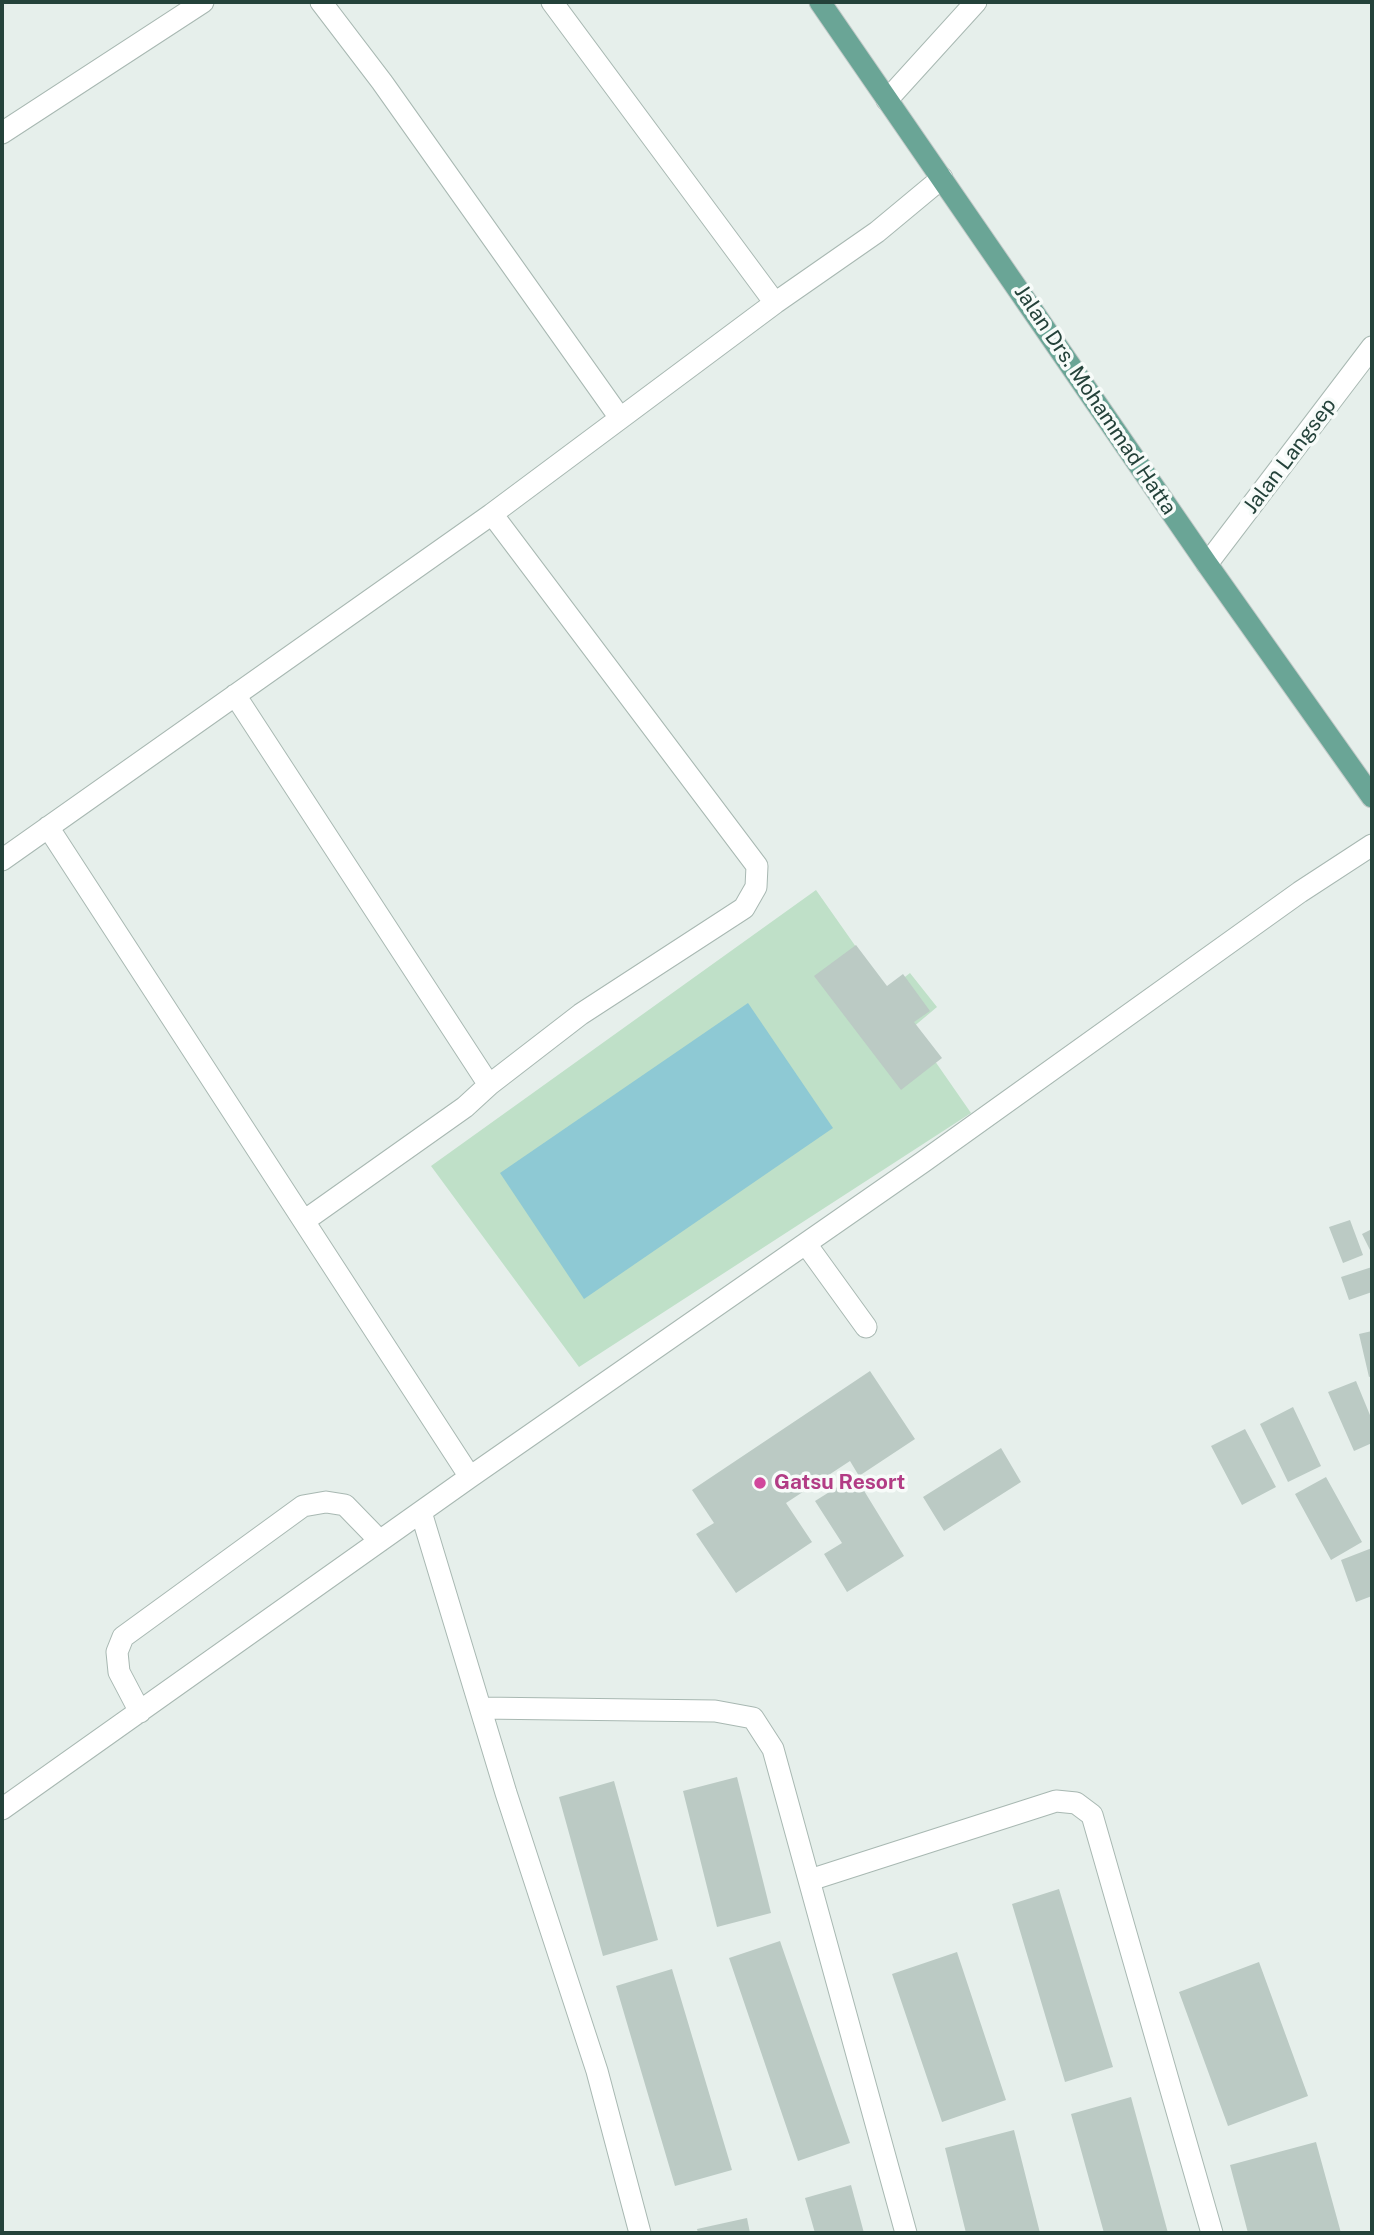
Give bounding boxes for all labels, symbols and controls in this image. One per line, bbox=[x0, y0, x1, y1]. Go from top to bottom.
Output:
street label: Jalan Drs. Mohammad Hatta bbox=[1009, 280, 1181, 520]
street label: Jalan Langsep bbox=[1238, 393, 1342, 519]
place label: Gatsu Resort bbox=[774, 1470, 905, 1496]
marker: Gatsu Resort bbox=[752, 1475, 768, 1491]

